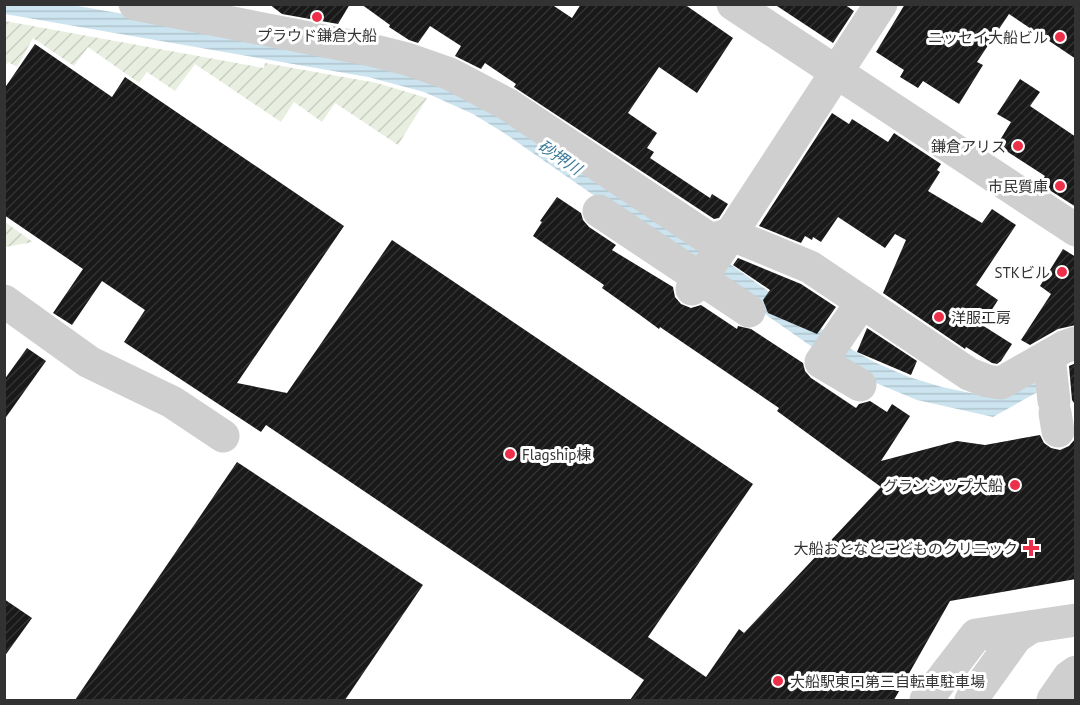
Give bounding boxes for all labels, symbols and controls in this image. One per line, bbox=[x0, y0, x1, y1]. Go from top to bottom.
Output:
marker: プラウド鎌倉大船 bbox=[310, 10, 324, 24]
place label: プラウド鎌倉大船 bbox=[257, 26, 377, 45]
place label: ニッセイ大船ビル bbox=[928, 28, 1048, 47]
marker: ニッセイ大船ビル bbox=[1053, 30, 1067, 44]
water label: 砂押川 bbox=[535, 135, 587, 180]
place label: 鎌倉アリス bbox=[931, 137, 1006, 156]
marker: 鎌倉アリス bbox=[1011, 139, 1025, 153]
place label: 市民質庫 bbox=[988, 177, 1048, 196]
marker: 市民質庫 bbox=[1053, 179, 1067, 193]
place label: STKビル bbox=[995, 263, 1050, 282]
marker: STKビル bbox=[1055, 265, 1069, 279]
place label: 洋服工房 bbox=[951, 308, 1011, 327]
marker: 洋服工房 bbox=[932, 310, 946, 324]
place label: Flagship棟 bbox=[522, 445, 591, 464]
marker: Flagship棟 bbox=[503, 447, 517, 461]
place label: グランシップ大船 bbox=[883, 476, 1003, 495]
marker: グランシップ大船 bbox=[1008, 478, 1022, 492]
place label: 大船おとなとこどものクリニック bbox=[793, 539, 1018, 558]
marker: 大船おとなとこどものクリニック bbox=[1022, 539, 1040, 557]
place label: 大船駅東口第三自転車駐車場 bbox=[790, 672, 985, 691]
marker: 大船駅東口第三自転車駐車場 bbox=[771, 674, 785, 688]

